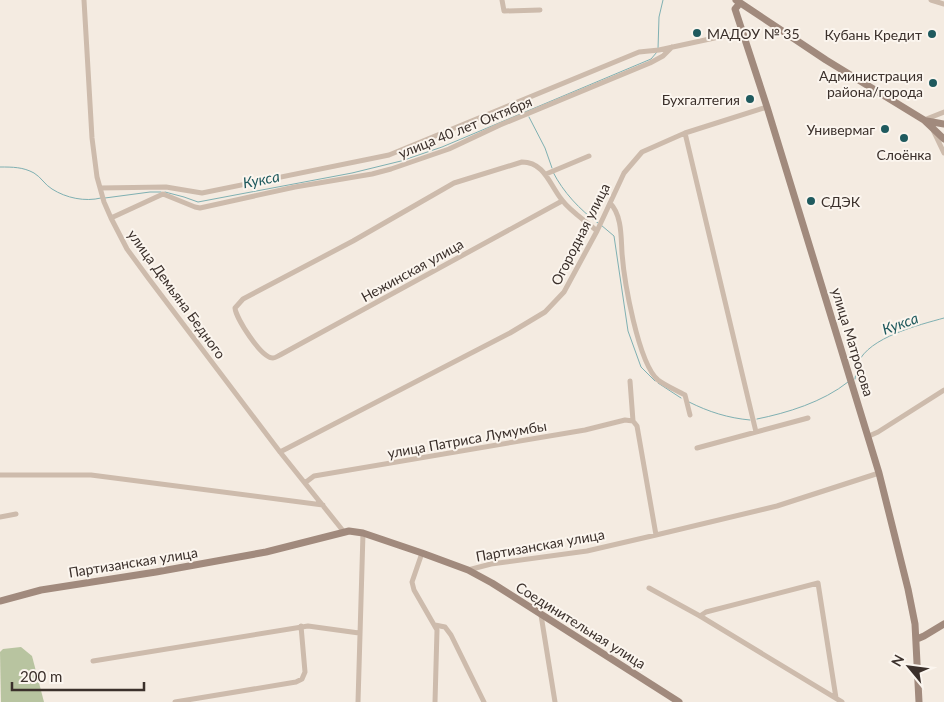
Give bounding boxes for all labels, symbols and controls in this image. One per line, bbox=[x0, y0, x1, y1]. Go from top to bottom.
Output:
place label: МАДОУ № 35 bbox=[707, 25, 800, 42]
place label: Кубань Кредит bbox=[825, 26, 922, 43]
marker: МАДОУ № 35 bbox=[691, 27, 703, 39]
marker: Кубань Кредит bbox=[926, 28, 938, 40]
place label: Администрация района/города bbox=[819, 67, 923, 100]
marker: Администрация района/города bbox=[927, 77, 939, 89]
place label: Бухгалтегия bbox=[662, 91, 740, 108]
street label: улица 40 лет Октября bbox=[396, 92, 534, 162]
marker: Бухгалтегия bbox=[744, 93, 756, 105]
place label: Универмаг bbox=[806, 121, 875, 138]
marker: Универмаг bbox=[879, 123, 891, 135]
marker: Слоёнка bbox=[898, 132, 910, 144]
place label: Слоёнка bbox=[877, 146, 932, 163]
water label: Кукса bbox=[241, 167, 281, 191]
street label: Огородная улица bbox=[547, 180, 613, 288]
place label: СДЭК bbox=[821, 193, 861, 210]
marker: СДЭК bbox=[805, 195, 817, 207]
street label: улица Демьяна Бедного bbox=[124, 226, 230, 362]
street label: Нежинская улица bbox=[358, 235, 466, 305]
street label: улица Матросова bbox=[828, 286, 878, 398]
water label: Кукса bbox=[879, 308, 921, 338]
street label: улица Патриса Лумумбы bbox=[386, 417, 548, 461]
street label: Партизанская улица bbox=[474, 525, 606, 565]
street label: Партизанская улица bbox=[67, 543, 199, 581]
street label: Соединительная улица bbox=[513, 578, 649, 672]
north arrow bbox=[884, 642, 934, 692]
text: N bbox=[887, 652, 907, 669]
scale bar bbox=[12, 660, 145, 692]
text: 200 m bbox=[20, 667, 62, 685]

